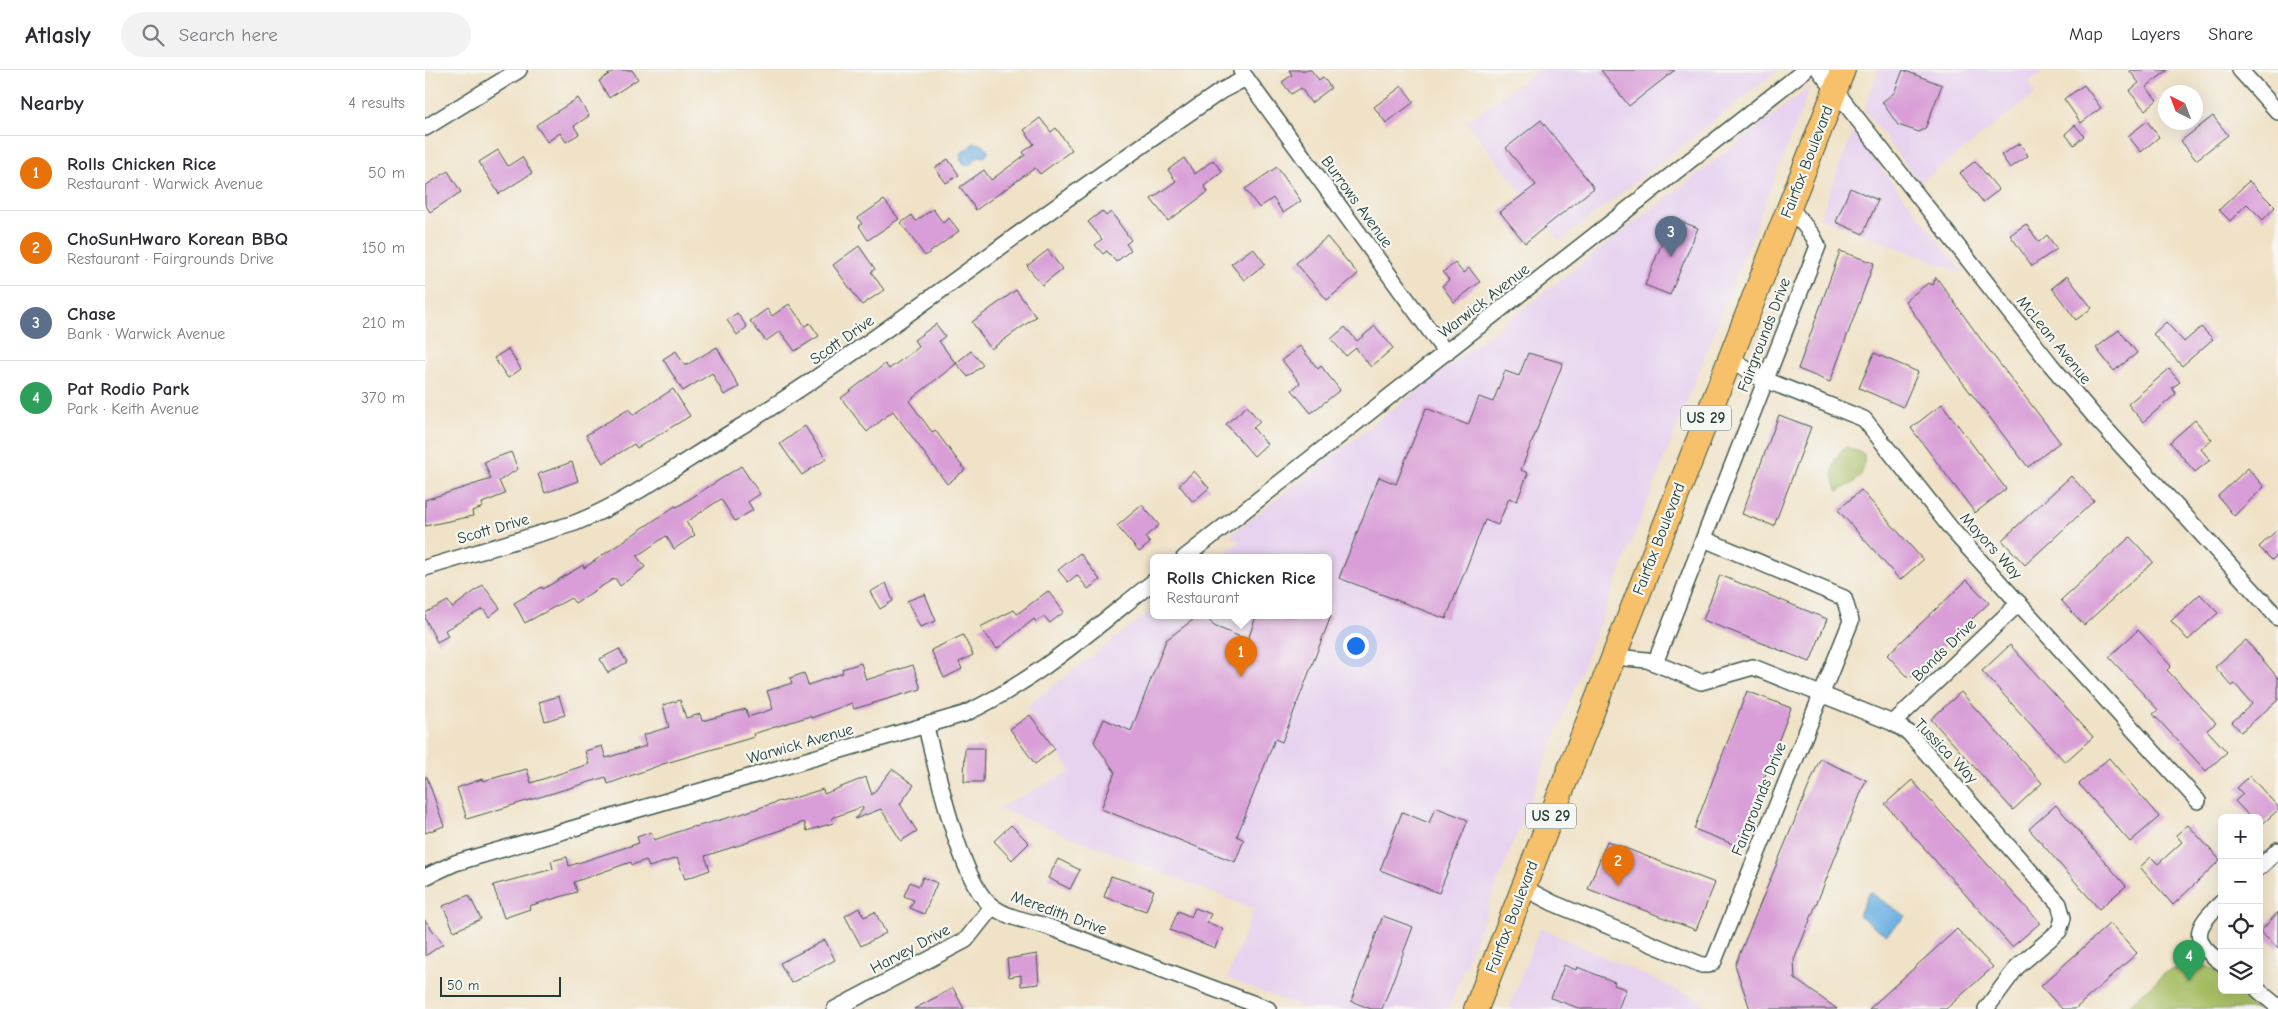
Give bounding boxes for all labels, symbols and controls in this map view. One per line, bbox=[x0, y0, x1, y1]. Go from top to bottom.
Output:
search box bbox=[121, 12, 471, 57]
text: Atlasly bbox=[25, 21, 91, 49]
icon: search bbox=[139, 21, 167, 49]
text: Search here bbox=[179, 24, 278, 46]
text: Map bbox=[2069, 24, 2103, 45]
text: Layers bbox=[2131, 24, 2180, 45]
text: Share bbox=[2208, 24, 2253, 45]
north arrow bbox=[2158, 85, 2203, 130]
text: Nearby bbox=[20, 91, 84, 115]
text: 4 results bbox=[348, 94, 405, 112]
street label: Fairfax Boulevard bbox=[1777, 103, 1837, 221]
text: Rolls Chicken Rice bbox=[67, 153, 216, 175]
street label: Burrows Avenue bbox=[1318, 153, 1396, 251]
text: 1 bbox=[33, 164, 39, 182]
text: 50 m bbox=[368, 164, 405, 182]
text: Restaurant · Warwick Avenue bbox=[67, 175, 263, 193]
pin: 3 bbox=[1655, 216, 1687, 257]
text: ChoSunHwaro Korean BBQ bbox=[67, 228, 288, 250]
text: 2 bbox=[32, 239, 40, 257]
text: 150 m bbox=[362, 239, 405, 257]
text: Restaurant · Fairgrounds Drive bbox=[67, 250, 274, 268]
street label: Warwick Avenue bbox=[1435, 260, 1533, 342]
street label: Fairgrounds Drive bbox=[1734, 275, 1794, 395]
street label: McLean Avenue bbox=[2013, 292, 2095, 388]
text: Chase bbox=[67, 303, 116, 325]
street label: Scott Drive bbox=[807, 311, 877, 369]
text: 3 bbox=[32, 314, 40, 332]
text: 210 m bbox=[362, 314, 405, 332]
text: Bank · Warwick Avenue bbox=[67, 325, 225, 343]
text: Pat Rodio Park bbox=[67, 378, 189, 400]
text: 4 bbox=[32, 389, 40, 407]
text: 370 m bbox=[361, 389, 405, 407]
text: Park · Keith Avenue bbox=[67, 400, 199, 418]
road number: US 29 bbox=[1681, 406, 1731, 430]
street label: Fairfax Boulevard bbox=[1629, 480, 1689, 598]
street label: Mayors Way bbox=[1956, 509, 2026, 584]
street label: Scott Drive bbox=[455, 510, 531, 548]
popup bbox=[1150, 554, 1332, 619]
text: Rolls Chicken Rice bbox=[1166, 567, 1316, 589]
text: Restaurant bbox=[1166, 589, 1239, 607]
street label: Bonds Drive bbox=[1908, 615, 1980, 685]
your location bbox=[1343, 633, 1369, 659]
pin: 1 bbox=[1225, 636, 1257, 677]
street label: Tussica Way bbox=[1911, 715, 1982, 788]
street label: Warwick Avenue bbox=[745, 720, 855, 768]
street label: Fairgrounds Drive bbox=[1728, 740, 1790, 858]
road number: US 29 bbox=[1526, 804, 1576, 828]
map controls bbox=[2218, 814, 2263, 994]
button: + bbox=[2218, 814, 2263, 859]
pin: 2 bbox=[1602, 845, 1634, 886]
street label: Fairfax Boulevard bbox=[1482, 858, 1542, 976]
button: − bbox=[2218, 859, 2263, 904]
street label: Meredith Drive bbox=[1009, 887, 1109, 939]
button: locate bbox=[2218, 904, 2263, 949]
street label: Harvey Drive bbox=[867, 921, 953, 977]
pin: 4 bbox=[2173, 940, 2205, 981]
button: layers bbox=[2218, 949, 2263, 994]
scale bar bbox=[440, 974, 561, 997]
text: 50 m bbox=[447, 977, 479, 994]

